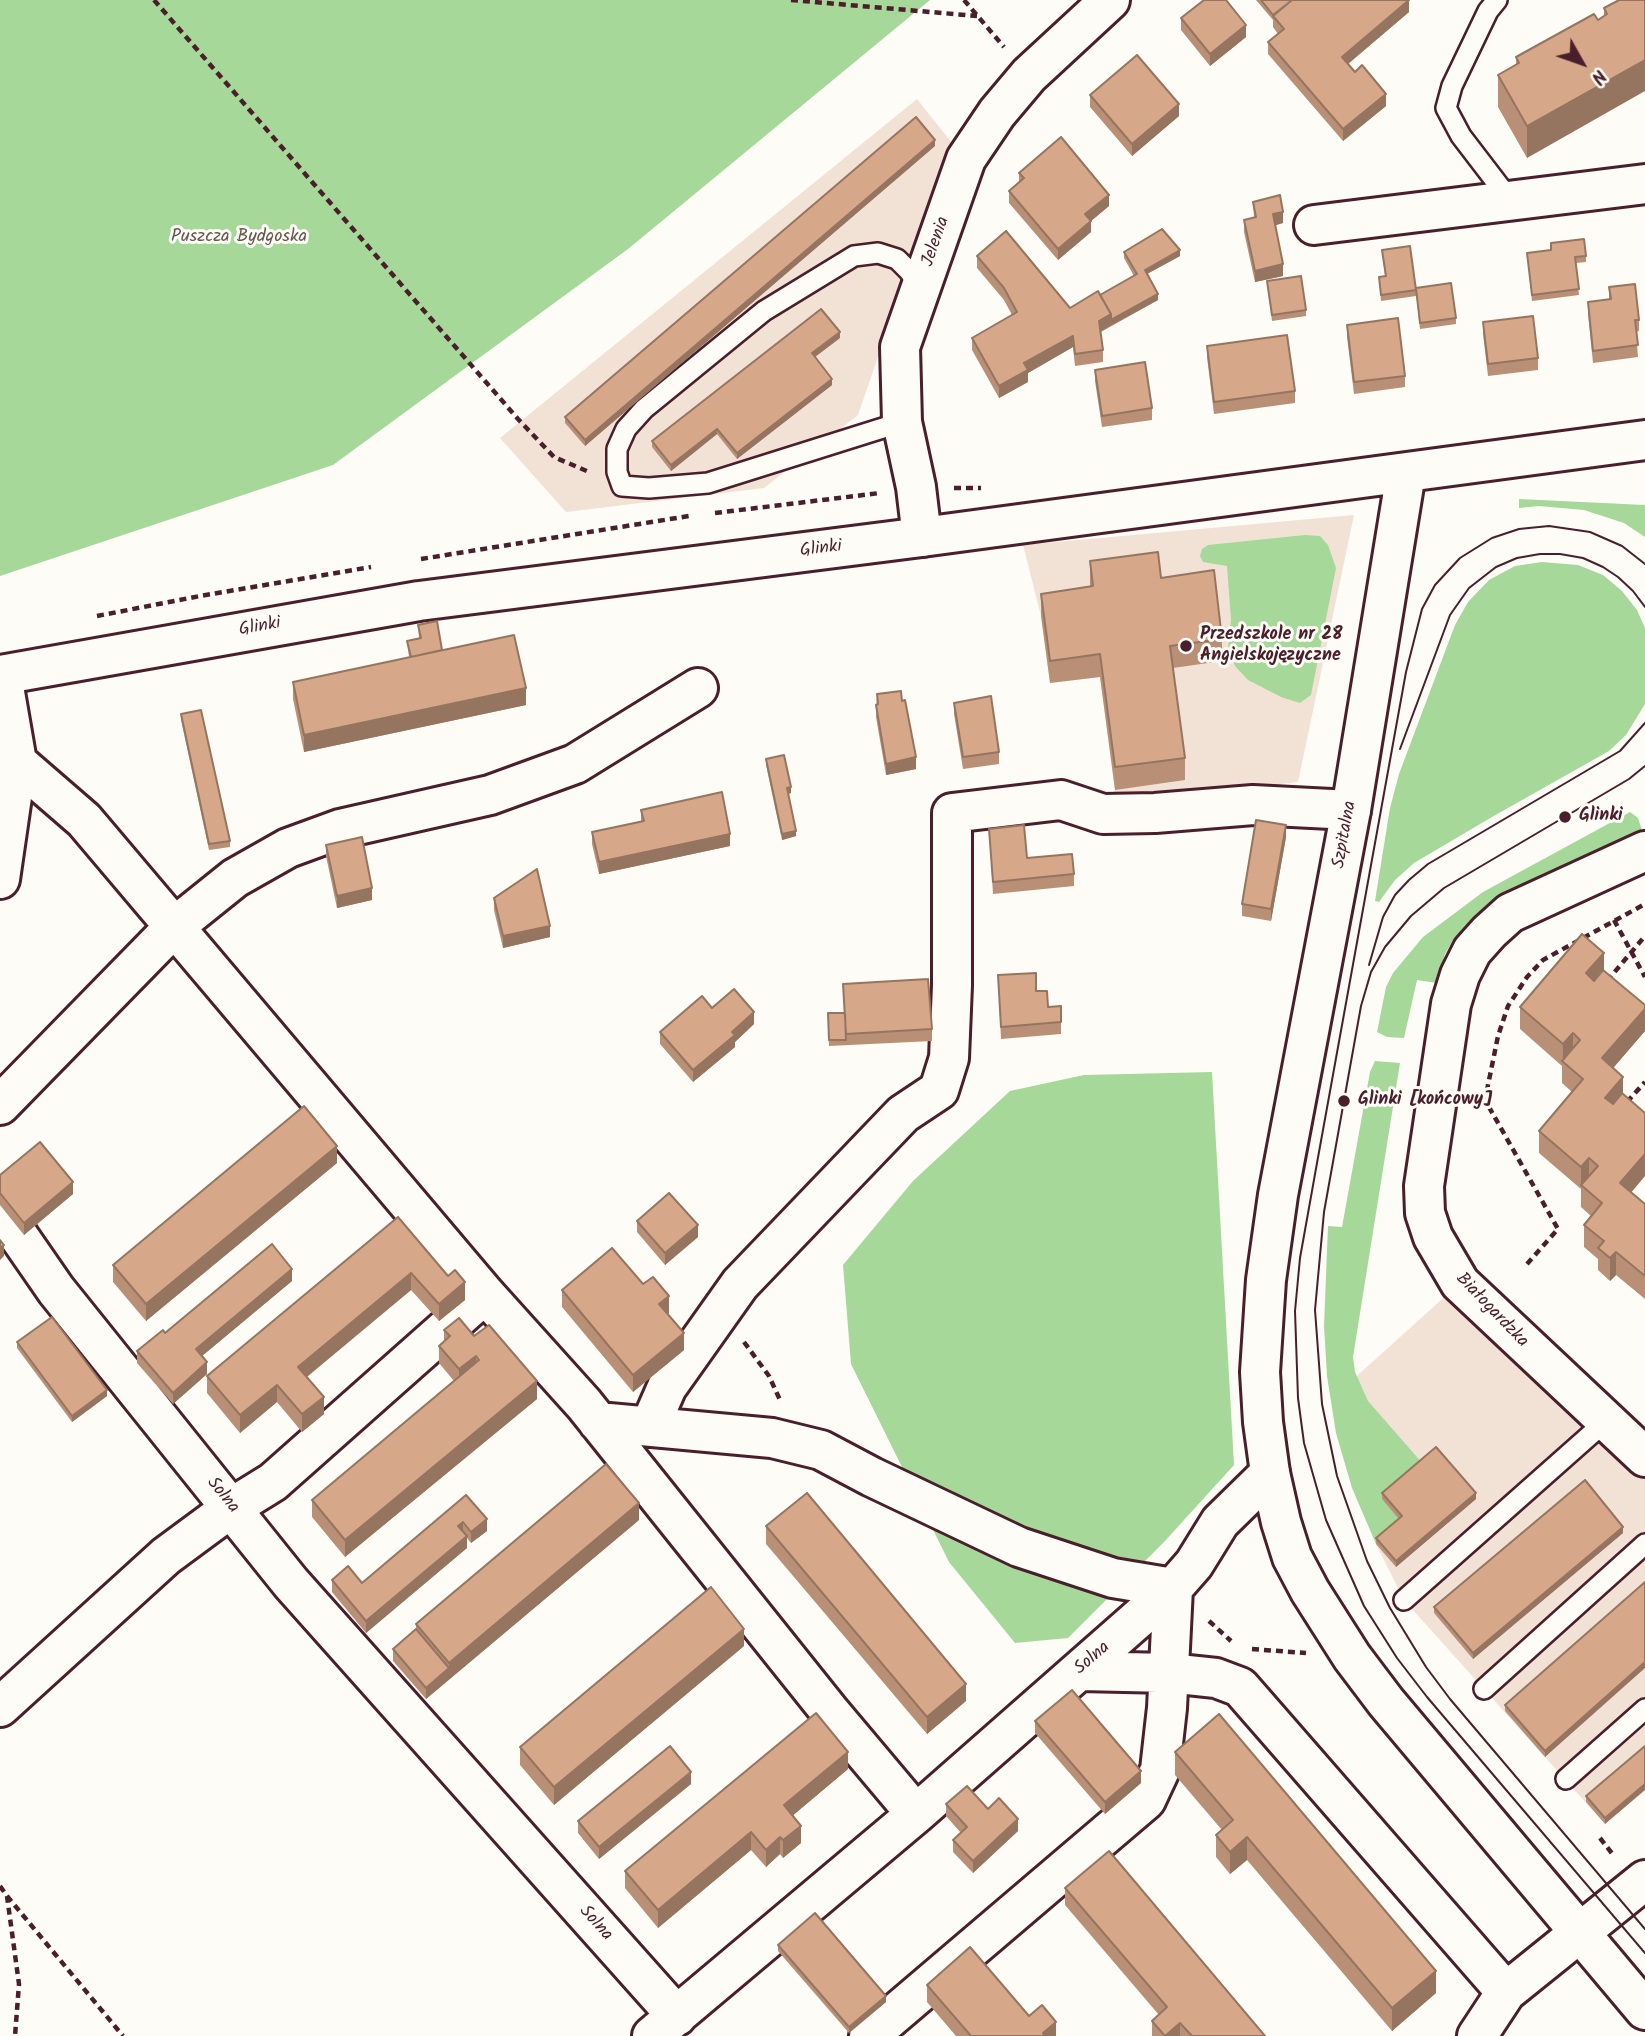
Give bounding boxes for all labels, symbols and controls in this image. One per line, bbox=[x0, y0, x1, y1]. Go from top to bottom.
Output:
north arrow bbox=[1547, 28, 1617, 98]
text: N bbox=[1583, 62, 1613, 91]
street label: Jelenia bbox=[918, 214, 956, 270]
park label: Puszcza Bydgoska bbox=[171, 227, 307, 249]
street label: Glinki bbox=[799, 537, 843, 563]
street label: Glinki bbox=[237, 614, 283, 642]
place label: Przedszkole nr 28 Angielskojęzyczne bbox=[1200, 625, 1343, 668]
marker: Przedszkole nr 28 Angielskojęzyczne bbox=[1178, 638, 1194, 654]
street label: Szpitalna bbox=[1329, 800, 1363, 870]
place label: Glinki bbox=[1579, 806, 1623, 828]
marker: Glinki bbox=[1557, 809, 1573, 825]
place label: Glinki [końcowy] bbox=[1358, 1090, 1493, 1112]
marker: Glinki [końcowy] bbox=[1336, 1093, 1352, 1109]
street label: Białogardzka bbox=[1450, 1269, 1532, 1353]
street label: Solna bbox=[201, 1474, 243, 1518]
street label: Solna bbox=[1071, 1638, 1115, 1680]
street label: Solna bbox=[574, 1902, 616, 1946]

